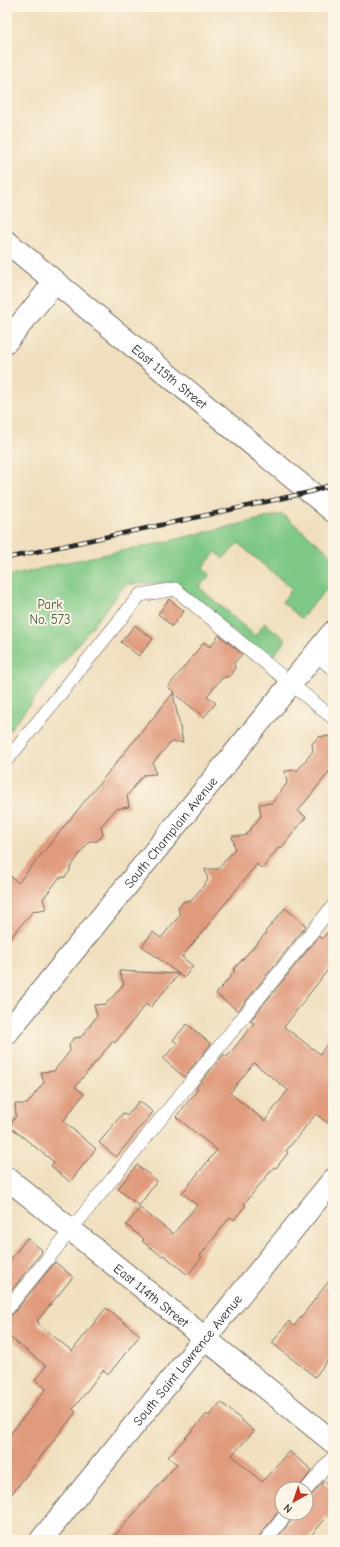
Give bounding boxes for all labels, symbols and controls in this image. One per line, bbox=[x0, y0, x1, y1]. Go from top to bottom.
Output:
street label: East 115th Street bbox=[129, 341, 211, 412]
park label: Park No. 573 bbox=[29, 597, 71, 627]
street label: South Champlain Avenue bbox=[121, 773, 220, 891]
street label: East 114th Street bbox=[111, 1260, 193, 1331]
street label: South Saint Lawrence Avenue bbox=[130, 1291, 245, 1428]
north arrow bbox=[274, 1481, 314, 1521]
text: N bbox=[281, 1501, 295, 1516]

